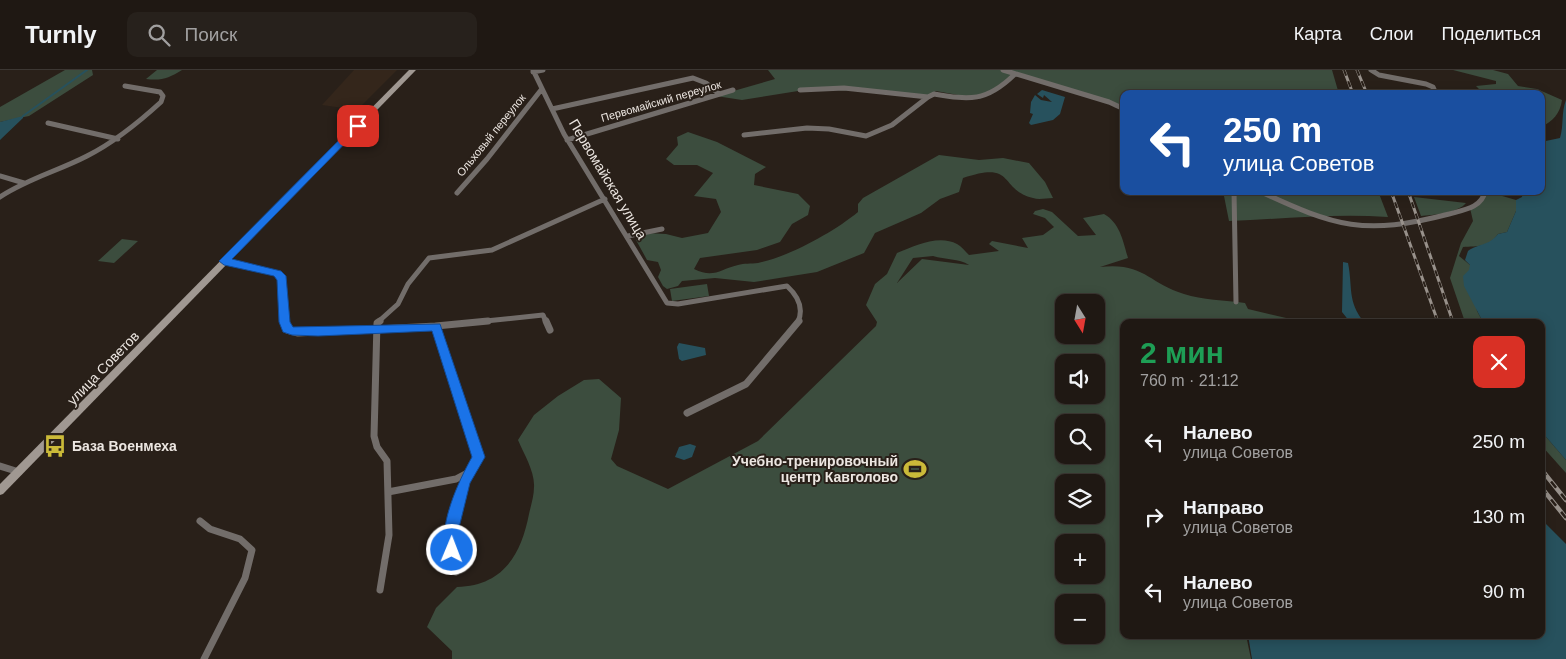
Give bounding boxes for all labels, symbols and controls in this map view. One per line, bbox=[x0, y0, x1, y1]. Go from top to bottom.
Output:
search box bbox=[127, 12, 477, 57]
text: Turnly bbox=[25, 21, 97, 48]
icon: search bbox=[145, 21, 173, 49]
text: Поиск bbox=[185, 24, 237, 45]
text: Карта bbox=[1294, 24, 1342, 44]
text: Слои bbox=[1370, 24, 1414, 44]
text: Поделиться bbox=[1442, 24, 1541, 44]
street label: Первомайский переулок bbox=[600, 78, 723, 124]
street label: Ольховый переулок bbox=[454, 91, 528, 178]
pin bbox=[337, 105, 379, 147]
icon: left bbox=[1140, 110, 1205, 175]
text: 250 m bbox=[1223, 110, 1322, 149]
icon: arrive bbox=[344, 112, 372, 140]
street label: Первомайская улица bbox=[566, 116, 650, 242]
text: улица Советов bbox=[1223, 151, 1374, 176]
north arrow bbox=[1055, 294, 1105, 344]
map controls bbox=[1055, 294, 1105, 644]
street label: улица Советов bbox=[64, 328, 142, 408]
text: 2 мин bbox=[1140, 336, 1224, 369]
button: close bbox=[1473, 336, 1525, 388]
button: sound bbox=[1055, 354, 1105, 404]
text: 760 m · 21:12 bbox=[1140, 372, 1239, 389]
button: search bbox=[1055, 414, 1105, 464]
text: Налево bbox=[1183, 422, 1253, 443]
icon: left bbox=[1140, 428, 1168, 456]
text: 250 m bbox=[1472, 431, 1525, 452]
bus stop icon: База Военмеха bbox=[42, 433, 68, 459]
place label: База Военмеха bbox=[72, 438, 177, 454]
text: улица Советов bbox=[1183, 444, 1293, 461]
place label: Учебно-тренировочный центр Кавголово bbox=[732, 453, 898, 485]
sports icon: Учебно-тренировочный центр Кавголово bbox=[902, 456, 928, 482]
button: layers bbox=[1055, 474, 1105, 524]
text: Направо bbox=[1183, 497, 1264, 518]
icon: right bbox=[1140, 503, 1168, 531]
text: 130 m bbox=[1472, 506, 1525, 527]
text: улица Советов bbox=[1183, 519, 1293, 536]
position arrow bbox=[425, 523, 477, 575]
button: + bbox=[1055, 534, 1105, 584]
text: Налево bbox=[1183, 572, 1253, 593]
icon: left bbox=[1140, 578, 1168, 606]
text: 90 m bbox=[1483, 581, 1525, 602]
button: − bbox=[1055, 594, 1105, 644]
text: улица Советов bbox=[1183, 594, 1293, 611]

